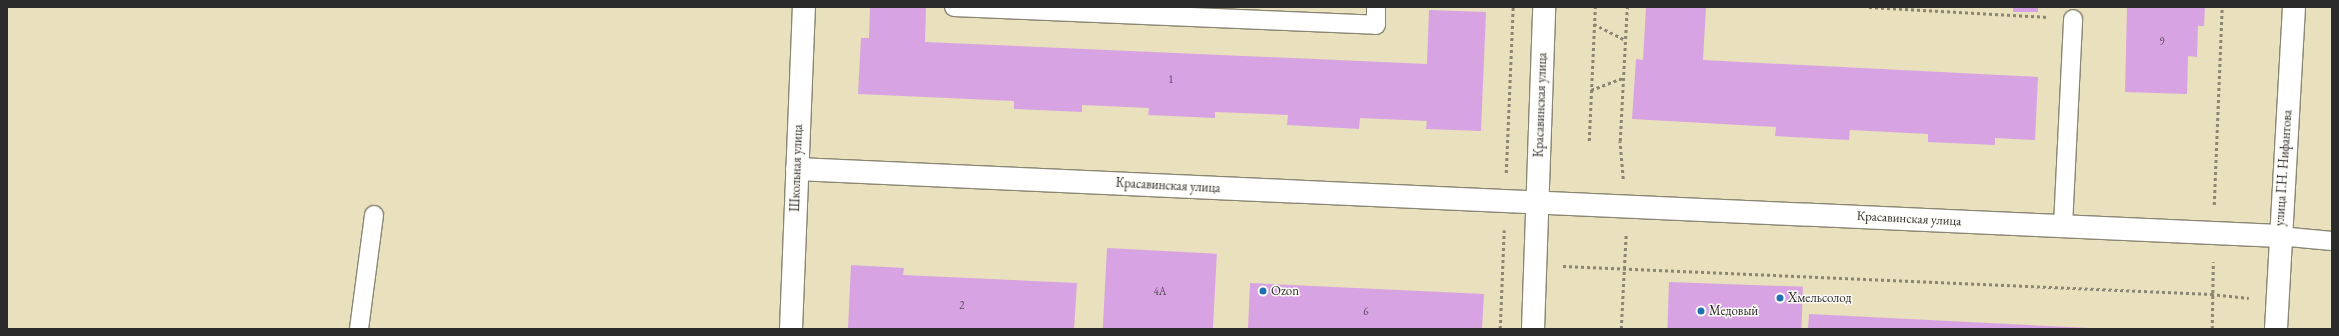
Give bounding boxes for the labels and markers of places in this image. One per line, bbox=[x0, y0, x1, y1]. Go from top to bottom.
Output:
place label: Ozon bbox=[1271, 283, 1299, 299]
marker: Ozon bbox=[1258, 286, 1268, 296]
place label: Хмельсолод bbox=[1788, 290, 1851, 306]
marker: Хмельсолод bbox=[1775, 293, 1785, 303]
place label: Медовый bbox=[1709, 303, 1758, 319]
marker: Медовый bbox=[1696, 306, 1706, 316]

